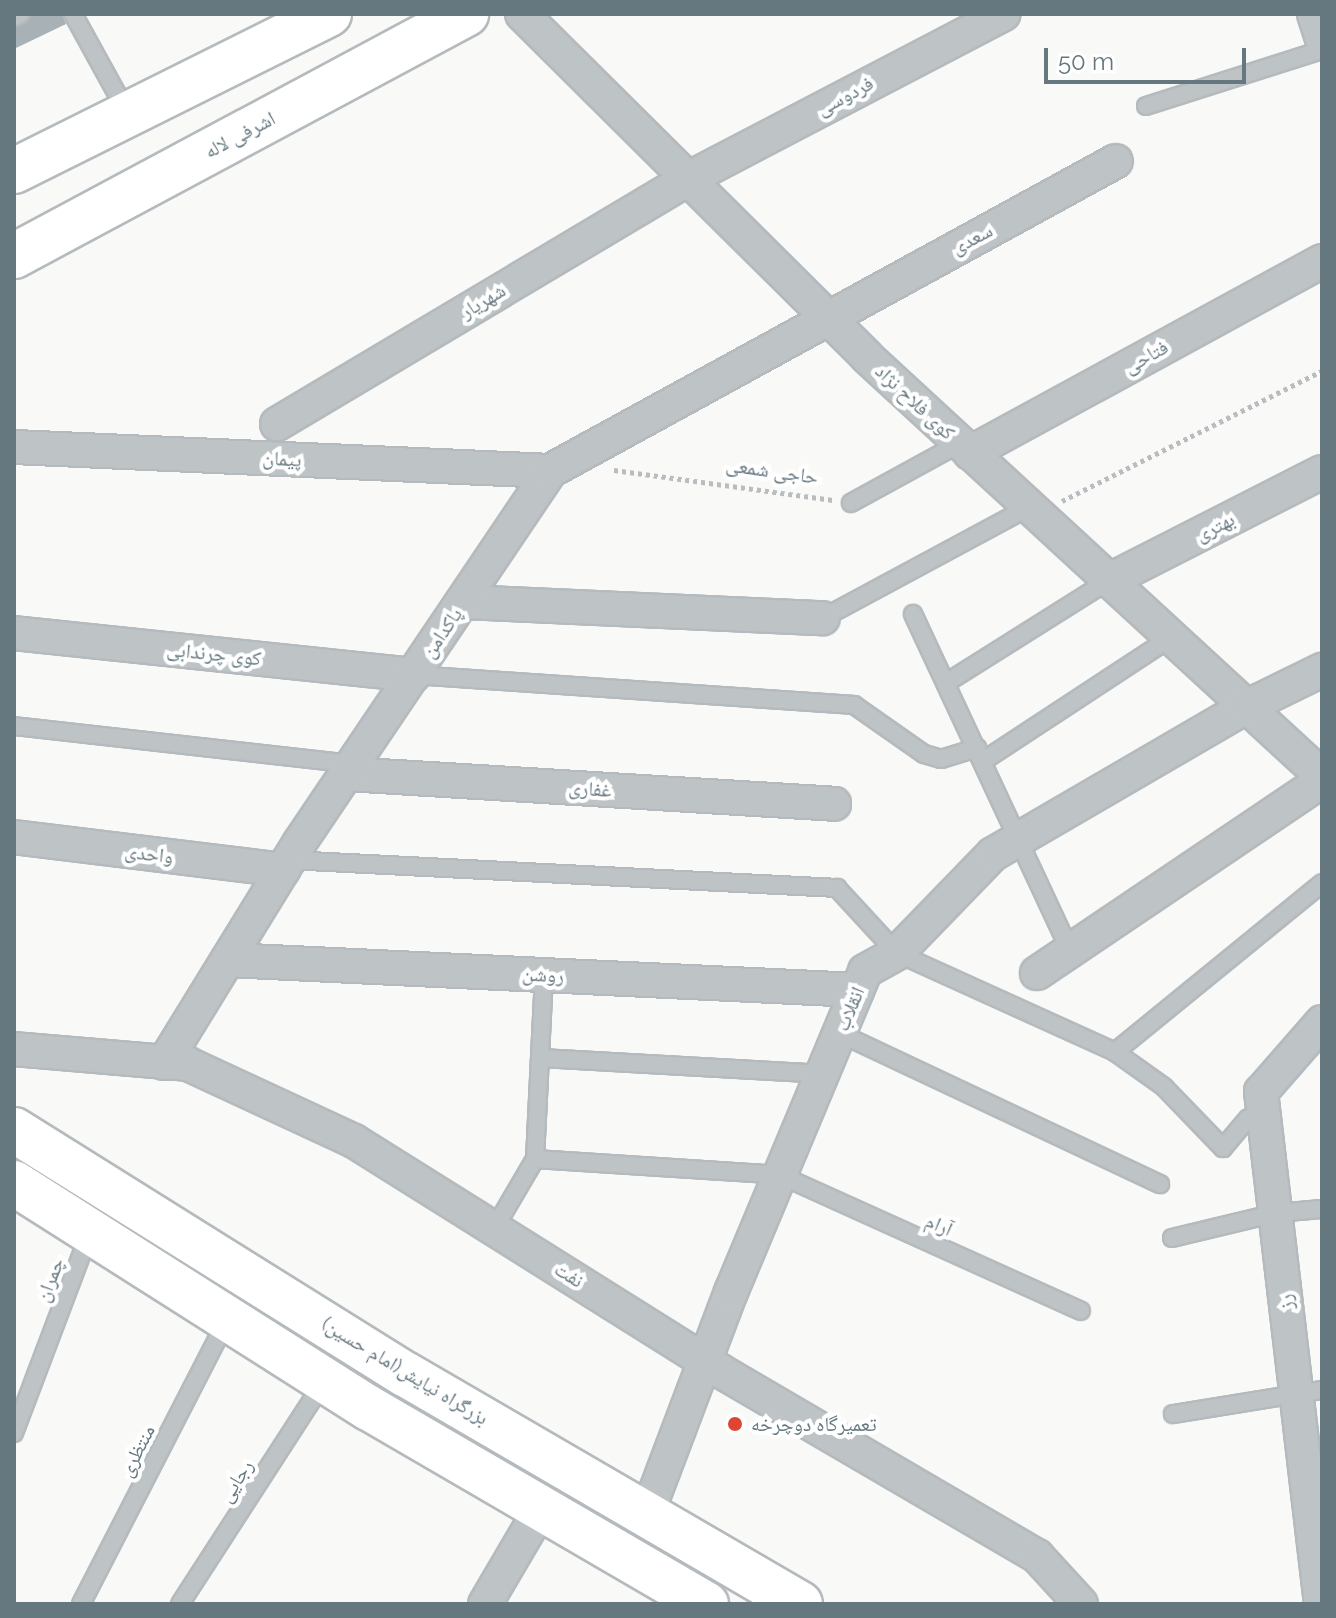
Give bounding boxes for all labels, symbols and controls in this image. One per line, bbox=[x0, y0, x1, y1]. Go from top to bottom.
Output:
scale bar bbox=[1048, 32, 1250, 82]
text: 50 m bbox=[1058, 47, 1114, 76]
street label: فردوسی bbox=[812, 71, 878, 121]
street label: اشرفی لاله bbox=[200, 106, 280, 164]
street label: سعدی bbox=[947, 218, 997, 260]
street label: شهریار bbox=[456, 278, 510, 324]
street label: فتاحی bbox=[1120, 335, 1172, 379]
street label: کوی فلاح نژاد bbox=[870, 359, 960, 445]
street label: پیمان bbox=[262, 446, 302, 472]
street label: حاجی شمعی bbox=[724, 453, 820, 489]
street label: بهتری bbox=[1191, 507, 1239, 547]
street label: پاکدامن bbox=[417, 603, 467, 663]
street label: کوی چرندابی bbox=[166, 637, 262, 671]
street label: غفاری bbox=[568, 776, 612, 802]
street label: واحدی bbox=[123, 839, 175, 869]
street label: روشن bbox=[521, 962, 565, 988]
street label: انقلاب bbox=[830, 983, 870, 1035]
street label: آرام bbox=[922, 1209, 956, 1241]
street label: چمران bbox=[31, 1254, 69, 1306]
street label: نفت bbox=[550, 1257, 588, 1293]
street label: رز bbox=[1273, 1293, 1299, 1311]
street label: بزرگراه نیایش(امام حسین) bbox=[317, 1312, 493, 1430]
place label: تعمیرگاه دوچرخه bbox=[751, 1412, 876, 1436]
marker: تعمیرگاه دوچرخه bbox=[726, 1415, 744, 1433]
street label: منتظری bbox=[114, 1421, 160, 1481]
street label: رجایی bbox=[213, 1455, 259, 1507]

